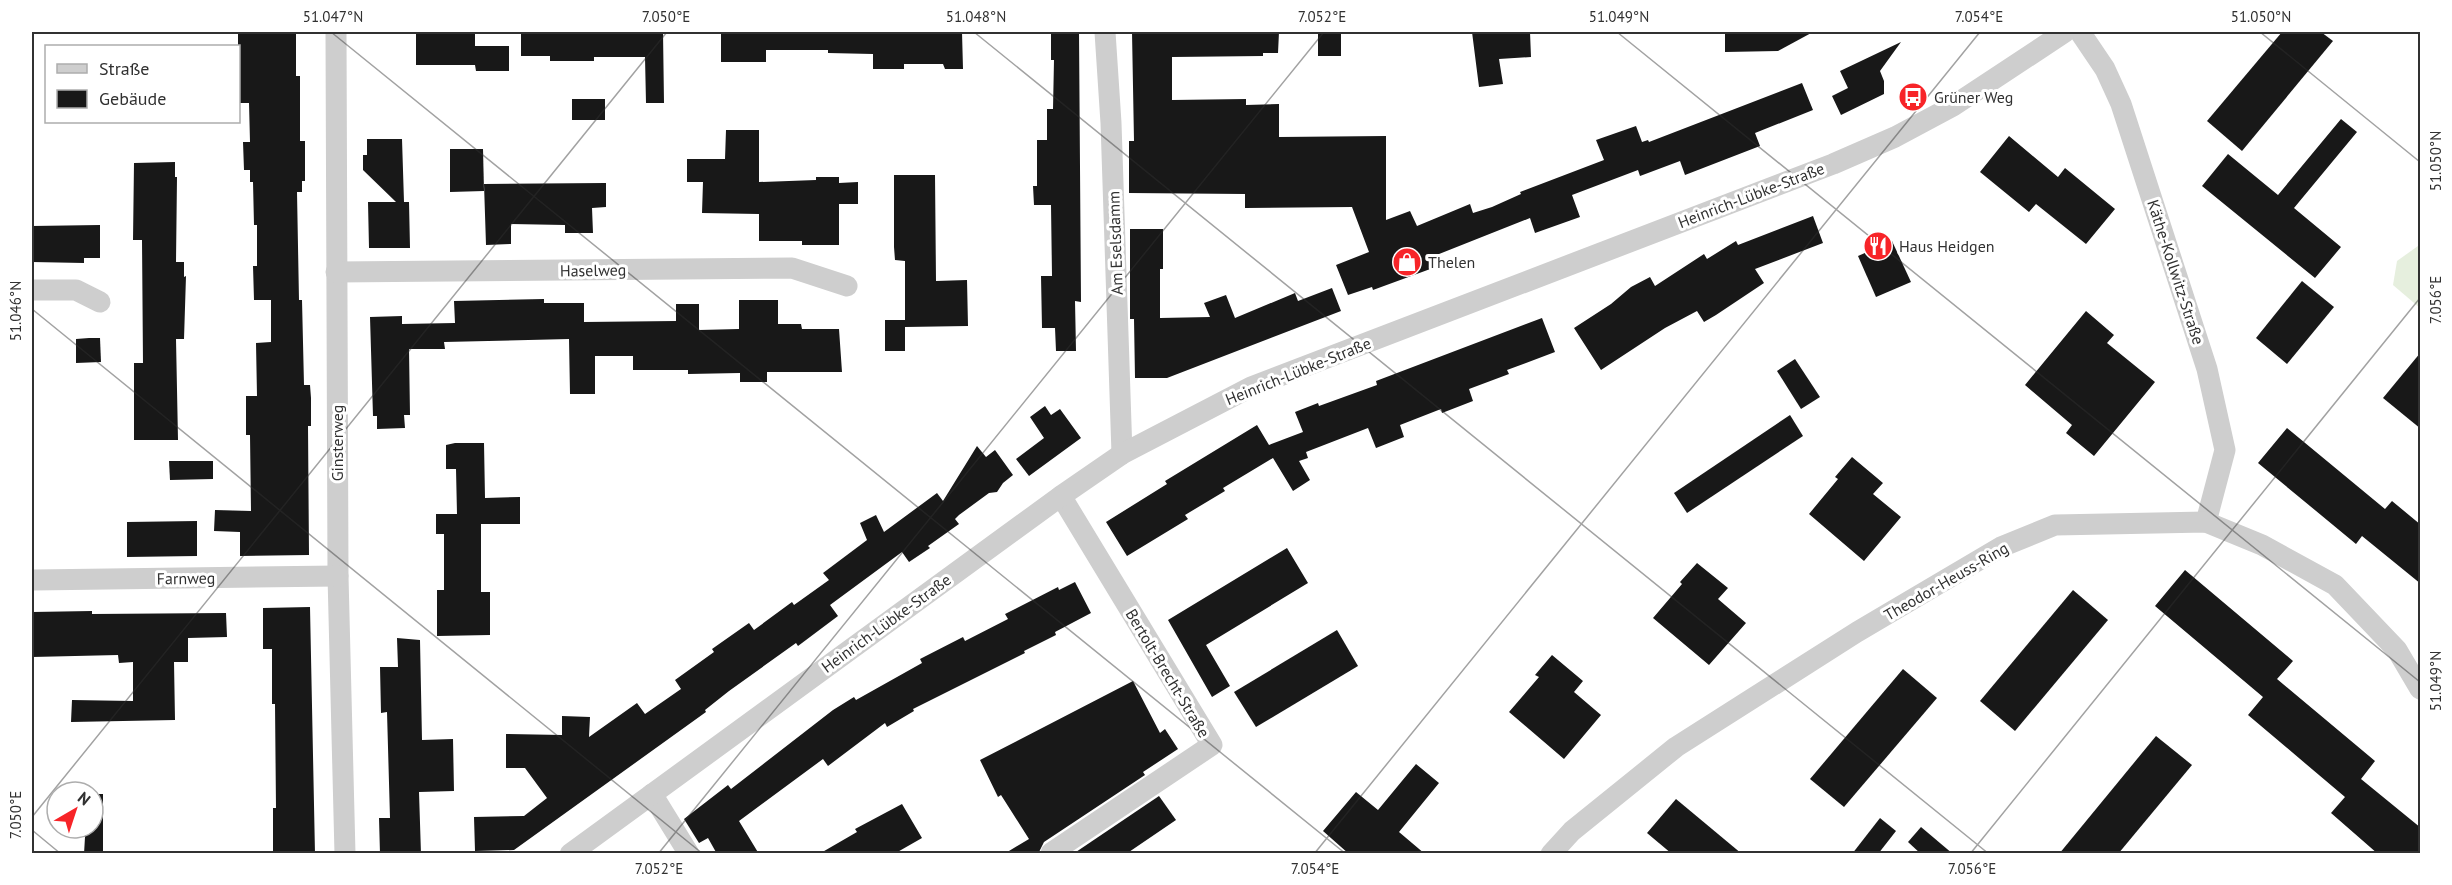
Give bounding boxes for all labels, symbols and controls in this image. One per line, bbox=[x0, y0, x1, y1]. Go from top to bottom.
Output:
text: 51.047°N bbox=[303, 7, 363, 26]
text: 7.050°E bbox=[642, 7, 690, 26]
text: 51.048°N bbox=[946, 7, 1006, 26]
text: 7.052°E bbox=[1298, 7, 1346, 26]
text: 51.049°N bbox=[1589, 7, 1649, 26]
text: 7.054°E bbox=[1955, 7, 2003, 26]
text: 51.050°N bbox=[2231, 7, 2291, 26]
legend bbox=[45, 45, 240, 123]
text: Straße bbox=[99, 57, 150, 80]
bus stop icon: Grüner Weg bbox=[1897, 81, 1929, 113]
text: Gebäude bbox=[99, 87, 166, 110]
place label: Grüner Weg bbox=[1934, 87, 2013, 107]
text: 51.050°N bbox=[2426, 131, 2445, 191]
street label: Heinrich-Lübke-Straße bbox=[1675, 158, 1827, 232]
street label: Am Eselsdamm bbox=[1103, 191, 1127, 295]
street label: Käthe-Kollwitz-Straße bbox=[2143, 197, 2209, 347]
restaurant icon: Haus Heidgen bbox=[1862, 230, 1894, 262]
place label: Haus Heidgen bbox=[1899, 236, 1995, 256]
shop icon: Thelen bbox=[1391, 246, 1423, 278]
place label: Thelen bbox=[1428, 252, 1475, 272]
street label: Haselweg bbox=[560, 259, 626, 281]
text: 7.056°E bbox=[2426, 276, 2445, 324]
text: 51.046°N bbox=[6, 281, 25, 341]
street label: Heinrich-Lübke-Straße bbox=[1222, 333, 1374, 409]
street label: Ginsterweg bbox=[327, 405, 347, 481]
street label: Theodor-Heuss-Ring bbox=[1880, 537, 2012, 625]
street label: Farnweg bbox=[157, 567, 215, 589]
street label: Heinrich-Lübke-Straße bbox=[817, 569, 955, 677]
street label: Bertolt-Brecht-Straße bbox=[1122, 605, 1214, 741]
text: 51.049°N bbox=[2426, 651, 2445, 711]
north arrow bbox=[45, 780, 105, 840]
text: N bbox=[74, 787, 95, 809]
text: 7.050°E bbox=[6, 791, 25, 839]
text: 7.052°E bbox=[635, 859, 683, 878]
text: 7.054°E bbox=[1291, 859, 1339, 878]
text: 7.056°E bbox=[1948, 859, 1996, 878]

